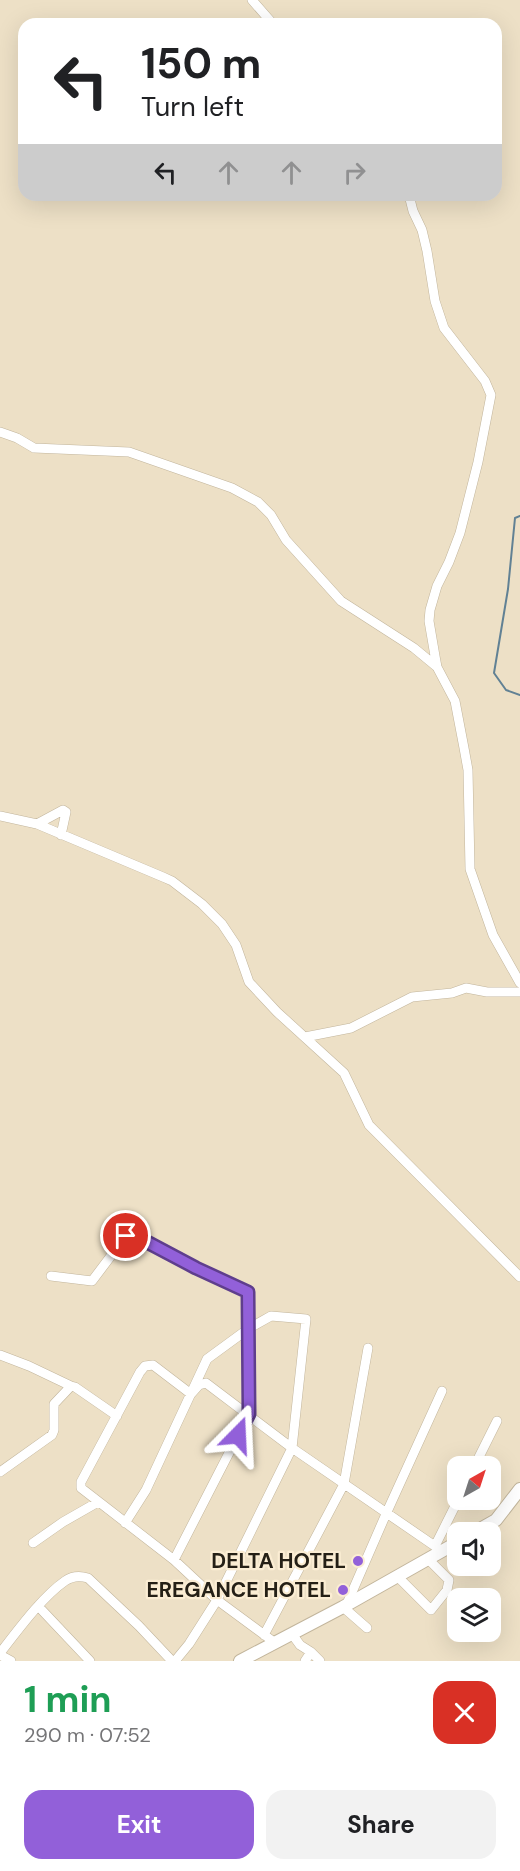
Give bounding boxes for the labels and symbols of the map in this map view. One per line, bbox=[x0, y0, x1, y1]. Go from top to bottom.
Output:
pin bbox=[100, 1210, 151, 1261]
position arrow bbox=[206, 1403, 270, 1467]
north arrow bbox=[447, 1456, 501, 1510]
place label: DELTA HOTEL bbox=[211, 1547, 346, 1575]
marker: DELTA HOTEL bbox=[351, 1554, 365, 1568]
place label: EREGANCE HOTEL bbox=[147, 1576, 331, 1604]
marker: EREGANCE HOTEL bbox=[336, 1583, 350, 1597]

